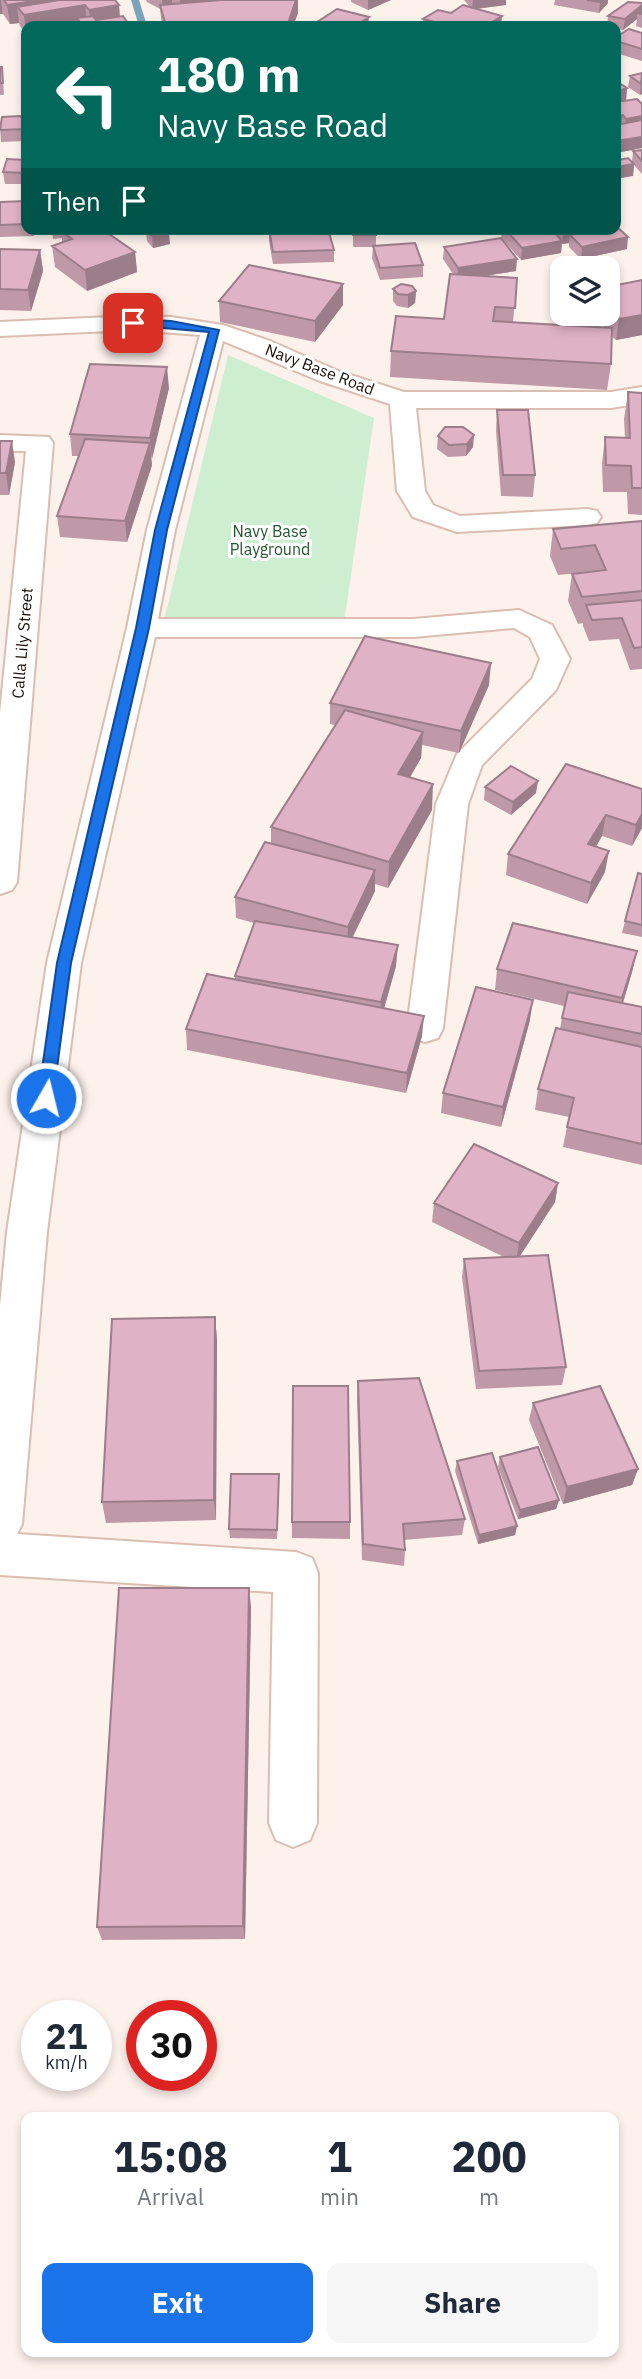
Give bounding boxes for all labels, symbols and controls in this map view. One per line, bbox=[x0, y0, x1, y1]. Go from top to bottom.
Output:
text: 180 m bbox=[157, 42, 301, 105]
icon: left bbox=[42, 49, 133, 140]
text: Navy Base Road bbox=[157, 104, 388, 146]
icon: arrive bbox=[115, 182, 153, 220]
text: Then bbox=[42, 184, 101, 218]
map controls bbox=[550, 256, 620, 326]
button: layers bbox=[550, 256, 620, 326]
pin bbox=[103, 293, 163, 353]
icon: arrive bbox=[114, 304, 152, 342]
street label: Navy Base Road bbox=[263, 339, 377, 399]
park label: Navy Base Playground bbox=[230, 521, 310, 559]
street label: Calla Lily Street bbox=[7, 587, 37, 699]
position arrow bbox=[9, 1061, 83, 1135]
speed limit sign: 30 bbox=[126, 2000, 217, 2091]
text: 21 bbox=[45, 2013, 88, 2059]
text: km/h bbox=[45, 2051, 88, 2074]
text: 15:08 bbox=[113, 2129, 228, 2184]
text: 1 bbox=[327, 2129, 352, 2184]
text: 200 bbox=[451, 2129, 527, 2184]
text: Arrival bbox=[137, 2181, 204, 2211]
text: min bbox=[320, 2181, 359, 2211]
text: m bbox=[479, 2181, 499, 2211]
button: Exit bbox=[42, 2263, 313, 2343]
button: Share bbox=[327, 2263, 598, 2343]

